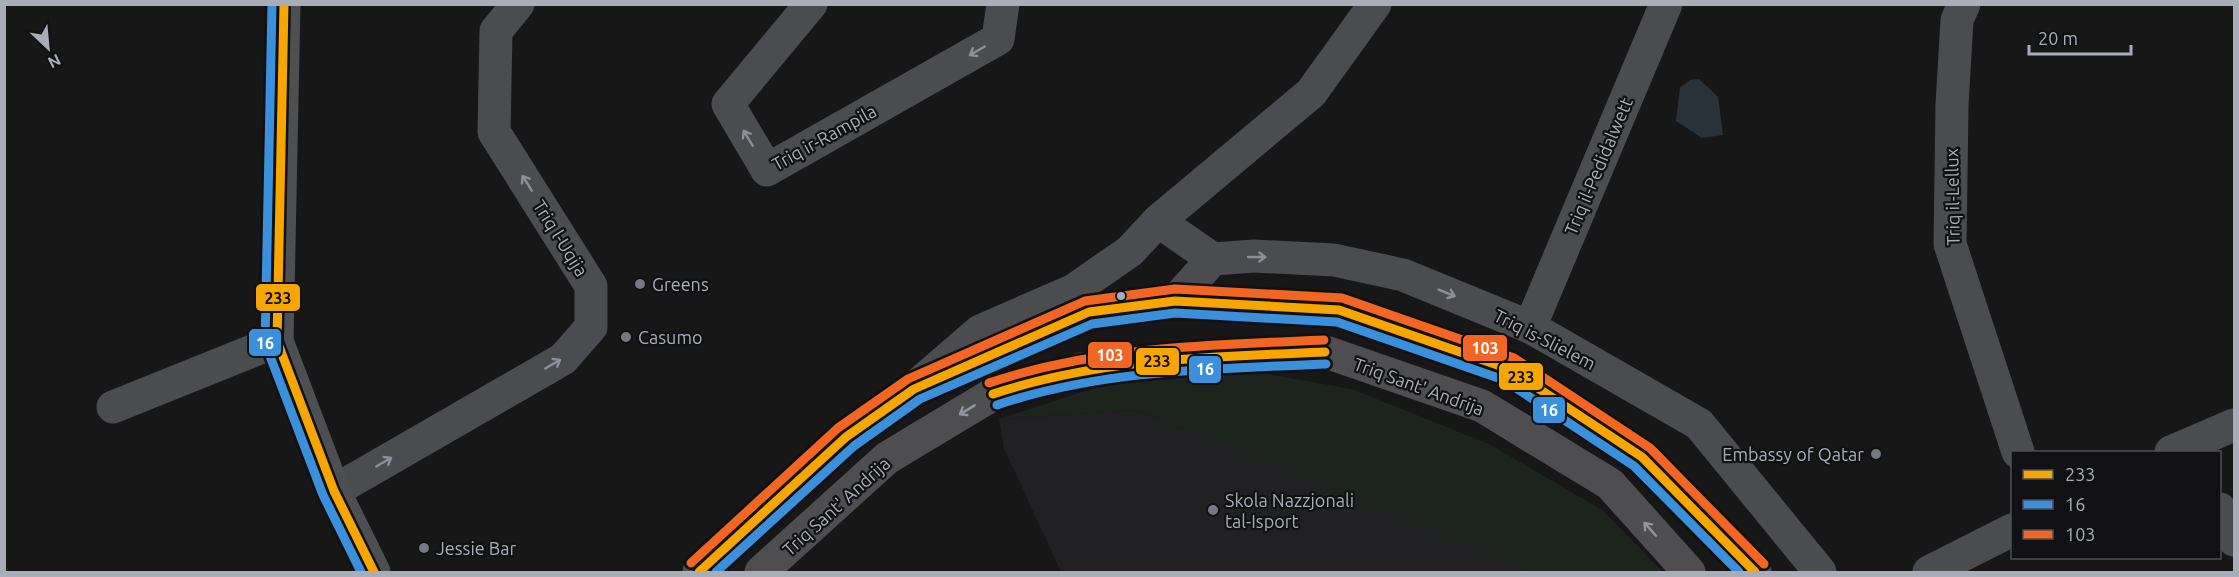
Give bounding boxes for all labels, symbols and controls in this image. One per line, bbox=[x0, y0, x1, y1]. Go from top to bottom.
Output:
north arrow bbox=[18, 18, 78, 78]
scale bar bbox=[2029, 18, 2131, 56]
text: 20 m bbox=[2038, 28, 2078, 48]
one-way arrow bbox=[969, 45, 986, 57]
text: N bbox=[45, 51, 64, 72]
street label: Triq il-Pedidalwett bbox=[1560, 94, 1636, 238]
street label: Triq ir-Rampila bbox=[768, 100, 880, 174]
one-way arrow bbox=[742, 130, 754, 147]
street label: Triq il-Lellux bbox=[1941, 148, 1963, 246]
one-way arrow bbox=[520, 175, 533, 192]
street label: Triq l-Uqija bbox=[530, 196, 592, 280]
one-way arrow bbox=[1246, 251, 1266, 263]
place label: Greens bbox=[652, 274, 709, 294]
marker: Greens bbox=[633, 277, 647, 291]
line badge: 233 bbox=[255, 283, 301, 312]
one-way arrow bbox=[1437, 288, 1456, 299]
text: 233 bbox=[264, 289, 292, 307]
unlabelled marker bbox=[1115, 290, 1127, 302]
street label: Triq is-Slielem bbox=[1491, 305, 1599, 373]
place label: Casumo bbox=[638, 327, 702, 347]
line badge: 16 bbox=[248, 328, 282, 357]
marker: Casumo bbox=[619, 330, 633, 344]
text: 16 bbox=[256, 334, 274, 352]
line badge: 103 bbox=[1462, 334, 1508, 362]
text: 103 bbox=[1471, 339, 1499, 357]
line badge: 103 bbox=[1087, 341, 1133, 369]
text: 103 bbox=[1096, 346, 1124, 364]
line badge: 233 bbox=[1135, 347, 1180, 376]
text: 233 bbox=[1143, 352, 1171, 370]
street label: Triq Sant' Andrija bbox=[1351, 353, 1487, 419]
line badge: 16 bbox=[1188, 355, 1222, 384]
one-way arrow bbox=[544, 358, 561, 370]
text: 16 bbox=[1196, 360, 1214, 378]
line badge: 233 bbox=[1498, 362, 1544, 391]
text: 233 bbox=[1507, 368, 1535, 386]
line badge: 16 bbox=[1532, 396, 1566, 424]
text: 16 bbox=[1540, 401, 1558, 419]
one-way arrow bbox=[959, 404, 976, 416]
place label: Embassy of Qatar bbox=[1722, 444, 1864, 465]
marker: Embassy of Qatar bbox=[1869, 447, 1883, 461]
legend bbox=[2011, 451, 2221, 559]
street label: Triq Sant' Andrija bbox=[778, 453, 894, 559]
one-way arrow bbox=[375, 456, 392, 468]
text: 233 bbox=[2065, 464, 2095, 484]
place label: Skola Nazzjonali tal-Isport bbox=[1225, 490, 1354, 531]
text: 16 bbox=[2065, 494, 2085, 514]
marker: Skola Nazzjonali tal-Isport bbox=[1206, 503, 1220, 517]
one-way arrow bbox=[1643, 522, 1657, 537]
text: 103 bbox=[2065, 524, 2095, 544]
place label: Jessie Bar bbox=[436, 538, 517, 558]
marker: Jessie Bar bbox=[417, 541, 431, 555]

